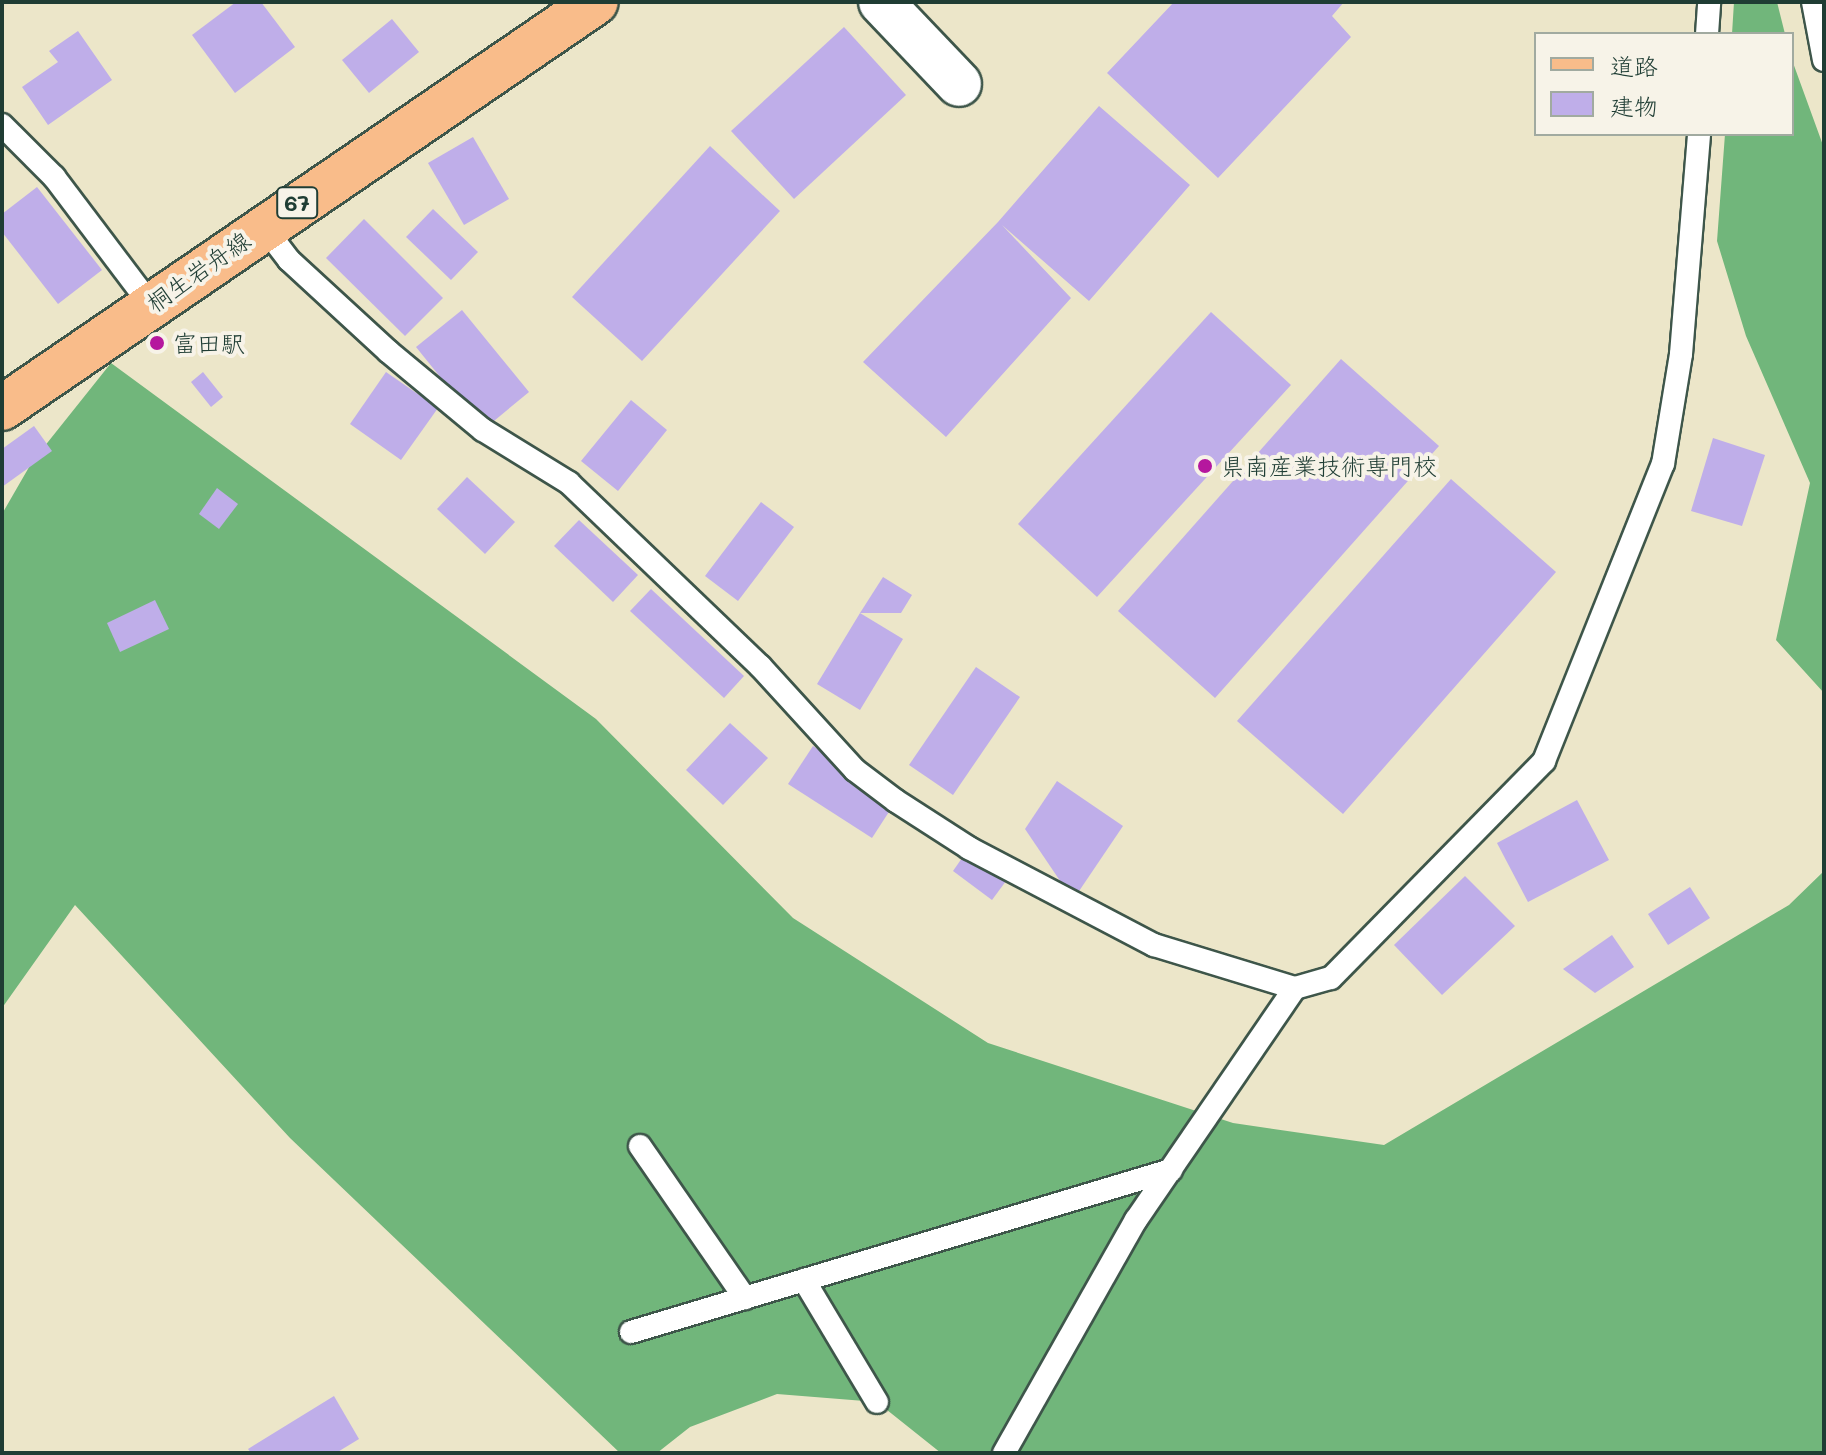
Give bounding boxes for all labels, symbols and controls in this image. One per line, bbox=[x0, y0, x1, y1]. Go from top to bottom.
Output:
legend bbox=[1534, 32, 1794, 136]
text: 道路 bbox=[1610, 50, 1658, 81]
text: 建物 bbox=[1610, 90, 1658, 121]
road number: 67 bbox=[275, 185, 319, 221]
street label: 桐生岩舟線 bbox=[141, 225, 255, 317]
place label: 富田駅 bbox=[173, 329, 245, 357]
marker: 富田駅 bbox=[148, 334, 166, 352]
place label: 県南産業技術専門校 bbox=[1221, 452, 1437, 480]
marker: 県南産業技術専門校 bbox=[1196, 457, 1214, 475]

